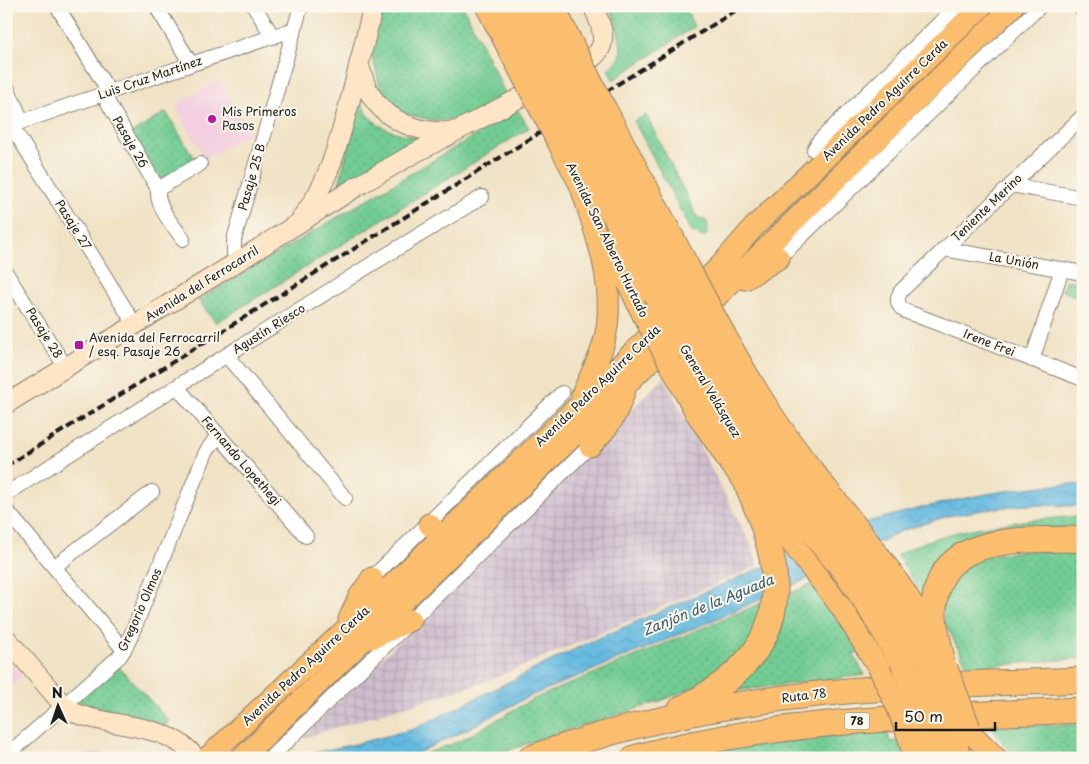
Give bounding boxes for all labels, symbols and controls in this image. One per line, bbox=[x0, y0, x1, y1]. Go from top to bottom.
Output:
street label: Avenida Pedro Aguirre Cerda bbox=[818, 34, 951, 164]
street label: Luis Cruz Martínez bbox=[95, 51, 204, 103]
place label: Mis Primeros Pasos bbox=[222, 102, 297, 134]
street label: Pasaje 26 bbox=[109, 112, 153, 171]
marker: Mis Primeros Pasos bbox=[206, 113, 218, 125]
street label: Pasaje 25 B bbox=[233, 141, 269, 212]
street label: Avenida San Alberto Hurtado bbox=[562, 159, 654, 321]
street label: Teniente Merino bbox=[947, 169, 1026, 246]
street label: Pasaje 27 bbox=[51, 196, 96, 253]
street label: Avenida del Ferrocarril bbox=[141, 241, 262, 325]
street label: La Unión bbox=[988, 247, 1041, 273]
street label: Agustín Riesco bbox=[229, 298, 309, 358]
street label: Pasaje 28 bbox=[22, 304, 68, 361]
street label: Avenida Pedro Aguirre Cerda bbox=[531, 320, 664, 450]
street label: Irene Frei bbox=[961, 324, 1018, 360]
place label: Avenida del Ferrocarril / esq. Pasaje 26 bbox=[89, 328, 220, 360]
marker: Avenida del Ferrocarril / esq. Pasaje 26 bbox=[73, 339, 85, 351]
street label: General Velásquez bbox=[676, 340, 746, 441]
street label: Fernando Lopethegi bbox=[198, 412, 286, 509]
street label: Gregorio Olmos bbox=[113, 565, 166, 654]
water label: Zanjón de la Aguada bbox=[639, 568, 778, 640]
street label: Avenida Pedro Aguirre Cerda bbox=[238, 601, 373, 729]
north arrow bbox=[32, 682, 82, 732]
text: N bbox=[51, 682, 63, 703]
street label: Ruta 78 bbox=[780, 683, 827, 707]
scale bar bbox=[896, 699, 995, 731]
text: 50 m bbox=[904, 704, 943, 727]
road number: 78 bbox=[844, 712, 870, 729]

